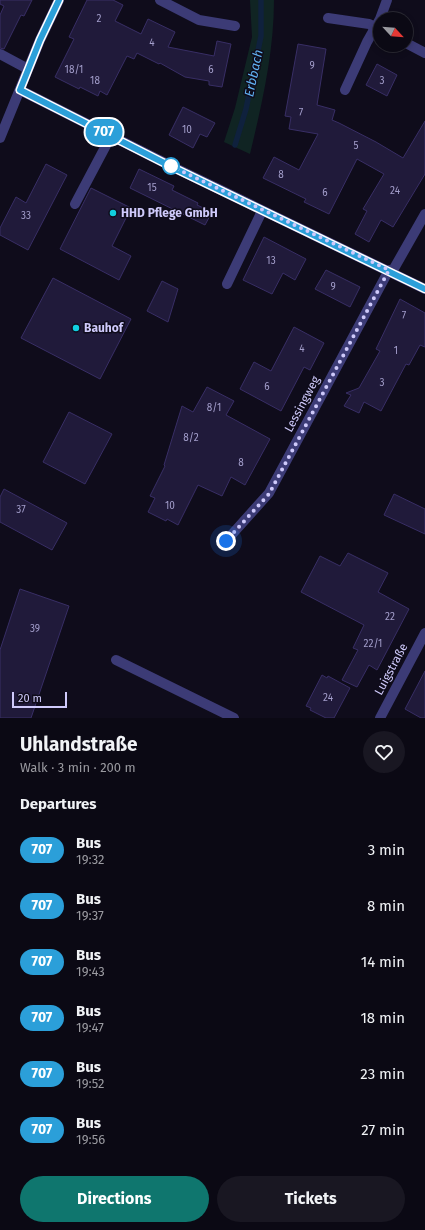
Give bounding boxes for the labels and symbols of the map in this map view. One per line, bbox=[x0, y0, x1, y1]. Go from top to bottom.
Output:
north arrow bbox=[373, 12, 413, 52]
house number: 2 bbox=[97, 13, 102, 25]
house number: 4 bbox=[149, 37, 155, 49]
water label: Erbbach bbox=[241, 48, 266, 98]
house number: 9 bbox=[309, 60, 315, 72]
house number: 18/1 bbox=[65, 64, 83, 76]
house number: 6 bbox=[208, 64, 214, 76]
house number: 18 bbox=[90, 75, 100, 87]
house number: 3 bbox=[380, 75, 385, 87]
house number: 7 bbox=[299, 107, 304, 119]
line badge: 707 bbox=[81, 119, 127, 145]
house number: 10 bbox=[182, 124, 192, 136]
house number: 5 bbox=[353, 140, 359, 152]
unlabelled marker bbox=[162, 157, 180, 175]
house number: 8 bbox=[278, 169, 284, 181]
house number: 15 bbox=[147, 182, 157, 194]
house number: 24 bbox=[390, 185, 401, 197]
house number: 6 bbox=[322, 187, 328, 199]
place label: HHD Pflege GmbH bbox=[121, 206, 218, 220]
marker: HHD Pflege GmbH bbox=[108, 208, 118, 218]
house number: 33 bbox=[21, 210, 31, 222]
house number: 13 bbox=[266, 255, 276, 267]
house number: 9 bbox=[330, 281, 336, 293]
house number: 7 bbox=[402, 310, 407, 322]
place label: Bauhof bbox=[84, 321, 125, 335]
marker: Bauhof bbox=[71, 323, 81, 333]
house number: 4 bbox=[299, 343, 305, 355]
house number: 1 bbox=[394, 345, 398, 357]
street label: Lessingweg bbox=[281, 373, 323, 434]
house number: 3 bbox=[380, 377, 385, 389]
house number: 6 bbox=[264, 381, 270, 393]
house number: 8/1 bbox=[207, 402, 221, 414]
house number: 8/2 bbox=[183, 432, 199, 444]
house number: 8 bbox=[238, 457, 244, 469]
house number: 10 bbox=[165, 500, 175, 512]
house number: 37 bbox=[16, 504, 26, 516]
your location bbox=[216, 531, 236, 551]
house number: 22 bbox=[385, 611, 395, 623]
house number: 39 bbox=[30, 623, 40, 635]
house number: 22/1 bbox=[364, 638, 382, 650]
street label: Luigstraße bbox=[372, 641, 410, 697]
scale bar bbox=[12, 690, 67, 709]
house number: 24 bbox=[323, 692, 334, 704]

